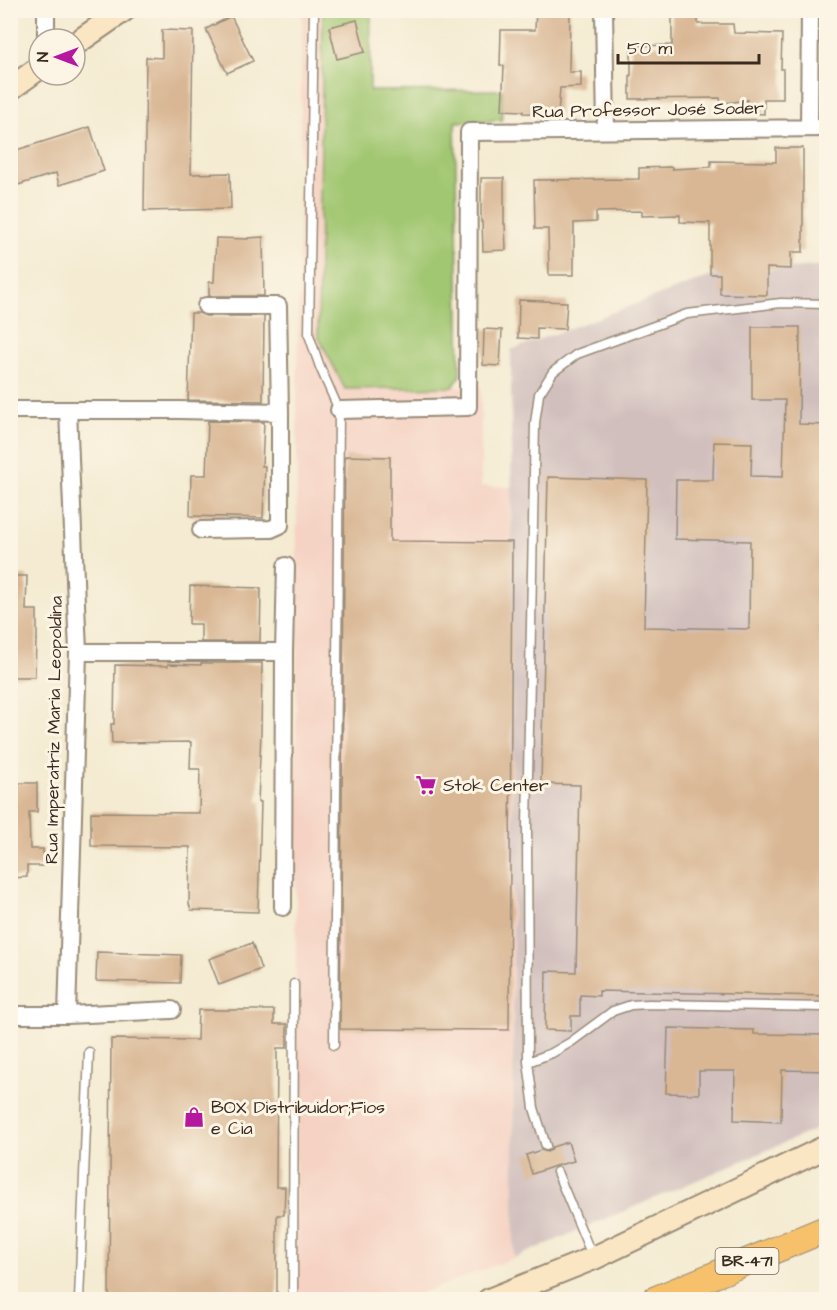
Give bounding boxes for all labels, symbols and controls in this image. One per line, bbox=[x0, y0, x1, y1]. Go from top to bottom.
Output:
north arrow bbox=[27, 27, 87, 87]
scale bar bbox=[618, 27, 759, 65]
text: 50 m bbox=[627, 36, 672, 61]
text: N bbox=[32, 52, 54, 62]
street label: Rua Professor José Soder bbox=[532, 95, 764, 125]
street label: Rua Imperatriz Maria Leopoldina bbox=[39, 596, 69, 864]
supermarket icon: Stok Center bbox=[414, 773, 438, 797]
place label: Stok Center bbox=[443, 773, 549, 798]
place label: BOX Distribuidor;Fios e Cia bbox=[211, 1095, 385, 1141]
shop icon: BOX Distribuidor;Fios e Cia bbox=[182, 1105, 206, 1129]
road number: BR-471 bbox=[716, 1248, 778, 1274]

